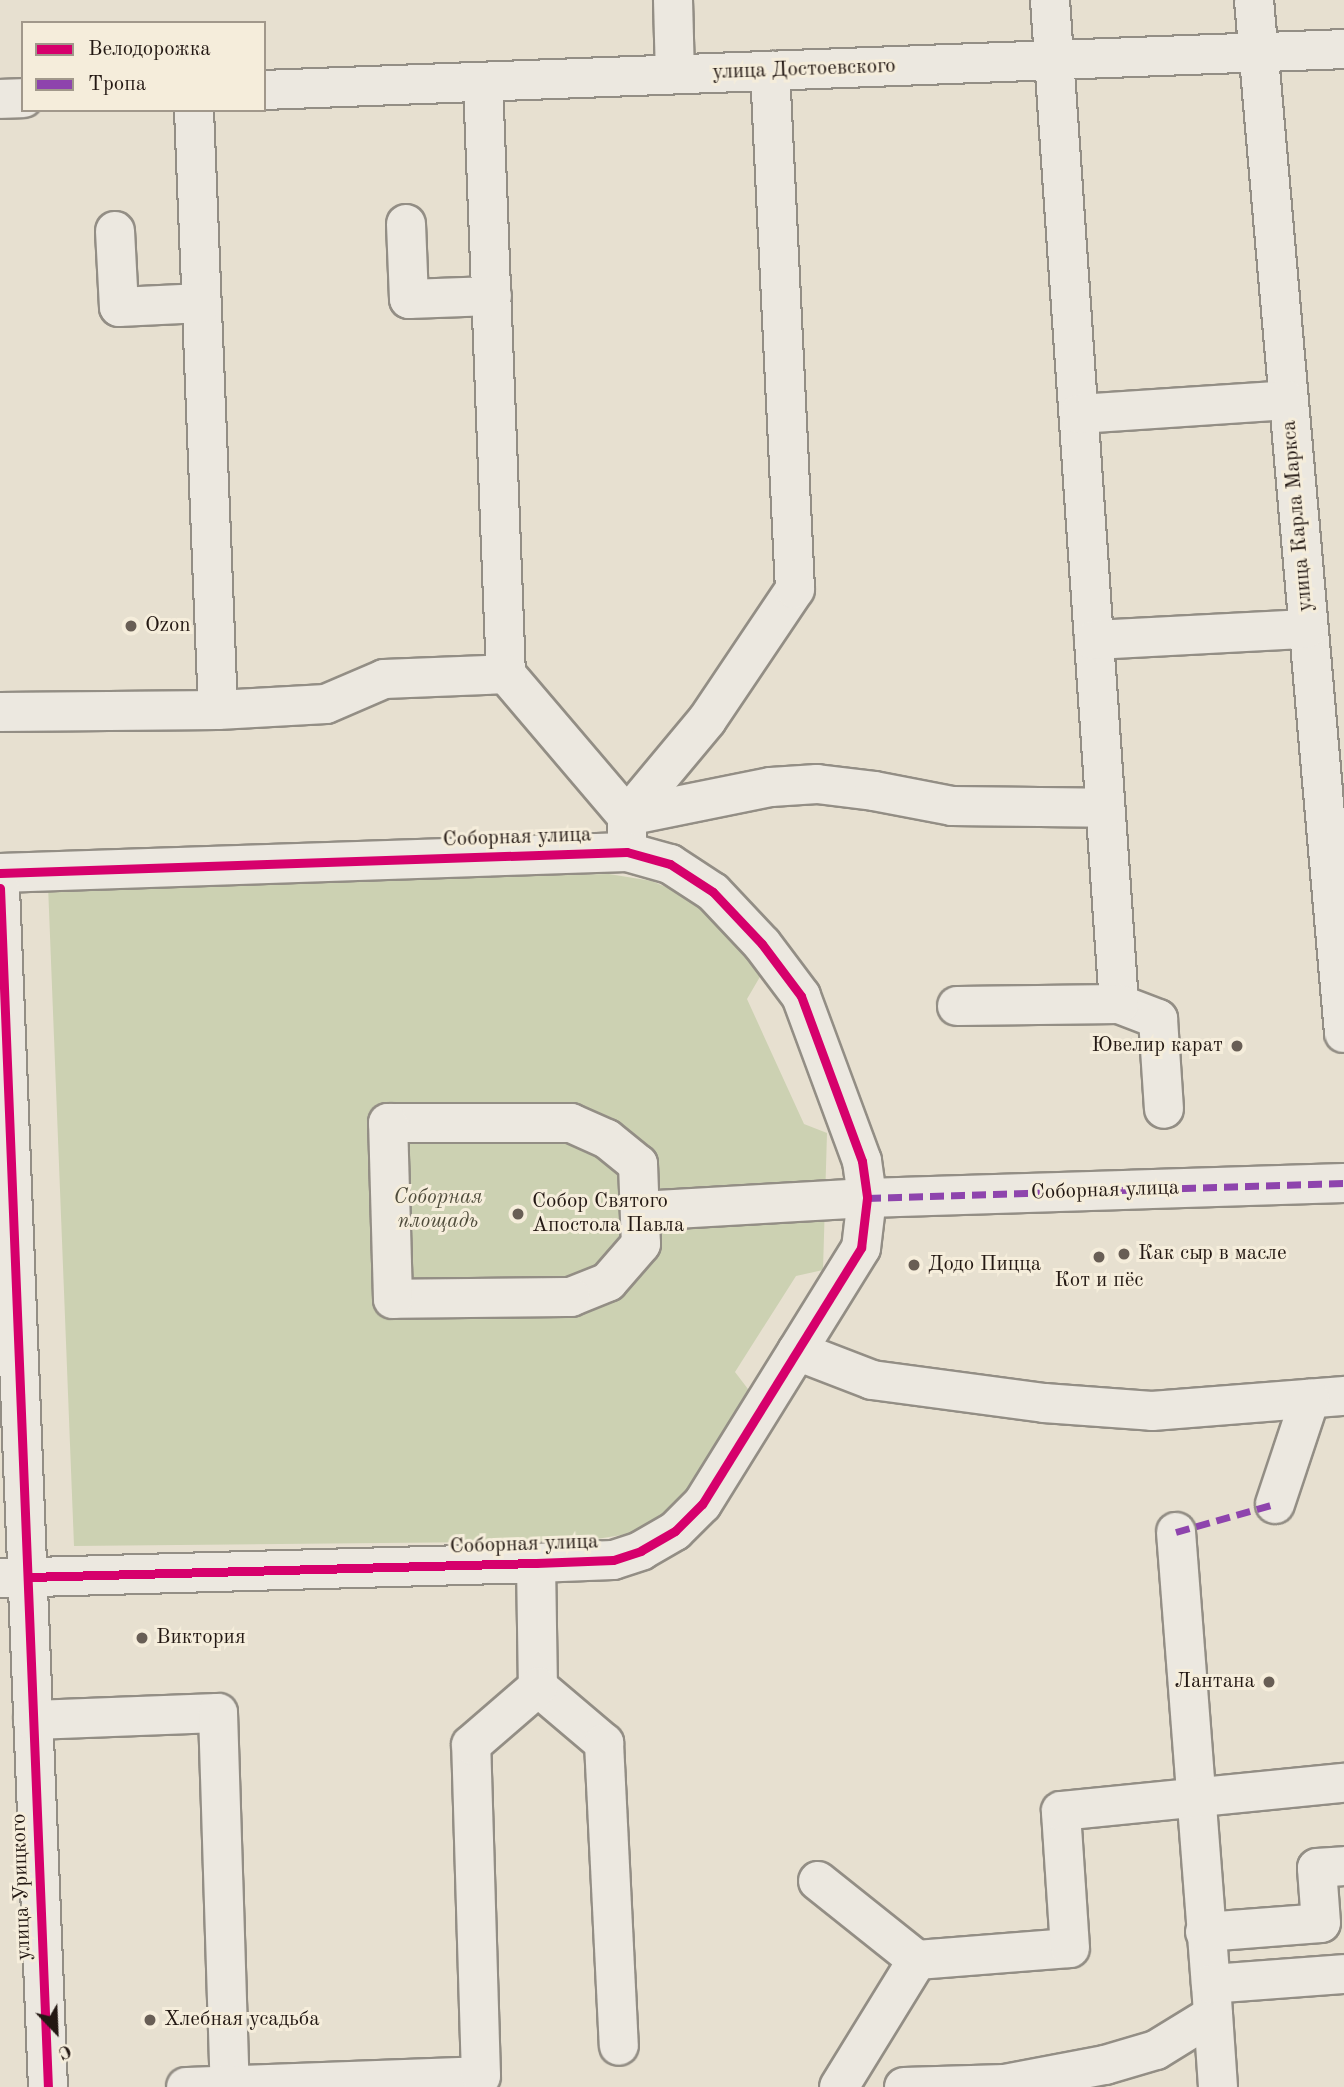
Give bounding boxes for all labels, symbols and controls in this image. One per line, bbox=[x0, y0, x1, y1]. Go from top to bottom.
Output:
legend bbox=[21, 21, 266, 112]
text: Велодорожка bbox=[88, 39, 211, 60]
street label: улица Достоевского bbox=[712, 54, 896, 86]
text: Тропа bbox=[88, 74, 146, 95]
street label: улица Карла Маркса bbox=[1277, 419, 1319, 613]
place label: Ozon bbox=[145, 613, 191, 639]
marker: Ozon bbox=[123, 618, 139, 634]
street label: Соборная улица bbox=[442, 823, 592, 853]
place label: Ювелир карат bbox=[1091, 1033, 1223, 1059]
marker: Ювелир карат bbox=[1229, 1038, 1245, 1054]
street label: Соборная улица bbox=[1030, 1176, 1180, 1206]
park label: Соборная площадь bbox=[393, 1185, 483, 1235]
place label: Собор Святого Апостола Павла bbox=[532, 1189, 684, 1239]
marker: Собор Святого Апостола Павла bbox=[510, 1206, 526, 1222]
place label: Как сыр в масле bbox=[1138, 1241, 1287, 1267]
marker: Как сыр в масле bbox=[1116, 1246, 1132, 1262]
marker: Кот и пёс bbox=[1091, 1249, 1107, 1265]
place label: Додо Пицца bbox=[928, 1252, 1041, 1278]
marker: Додо Пицца bbox=[906, 1257, 922, 1273]
place label: Кот и пёс bbox=[1055, 1268, 1143, 1294]
street label: Соборная улица bbox=[449, 1530, 599, 1560]
place label: Виктория bbox=[156, 1625, 246, 1651]
marker: Виктория bbox=[134, 1630, 150, 1646]
place label: Лантана bbox=[1175, 1669, 1255, 1695]
marker: Лантана bbox=[1261, 1674, 1277, 1690]
street label: улица Урицкого bbox=[7, 1813, 37, 1961]
north arrow bbox=[21, 1996, 91, 2066]
place label: Хлебная усадьба bbox=[164, 2007, 320, 2033]
marker: Хлебная усадьба bbox=[142, 2012, 158, 2028]
text: С bbox=[55, 2040, 74, 2062]

